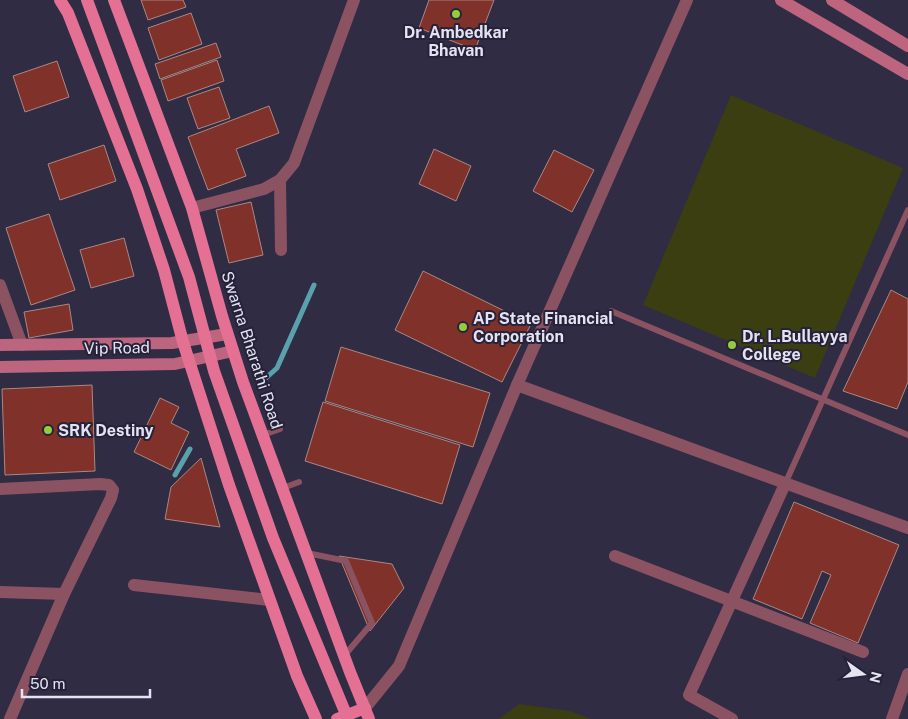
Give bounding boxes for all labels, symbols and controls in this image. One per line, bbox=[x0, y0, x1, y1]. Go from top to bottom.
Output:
marker: Dr. Ambedkar Bhavan bbox=[450, 8, 462, 20]
place label: Dr. Ambedkar Bhavan bbox=[404, 23, 509, 60]
street label: Swarna Bharathi Road bbox=[218, 269, 286, 431]
place label: AP State Financial Corporation bbox=[473, 309, 614, 346]
marker: AP State Financial Corporation bbox=[457, 321, 469, 333]
place label: Dr. L.Bullayya College bbox=[742, 327, 848, 364]
street label: Vip Road bbox=[84, 338, 150, 358]
marker: Dr. L.Bullayya College bbox=[726, 339, 738, 351]
place label: SRK Destiny bbox=[58, 421, 154, 440]
marker: SRK Destiny bbox=[42, 424, 54, 436]
north arrow bbox=[838, 649, 888, 699]
scale bar bbox=[22, 666, 150, 698]
text: N bbox=[867, 670, 885, 684]
text: 50 m bbox=[30, 675, 65, 692]

